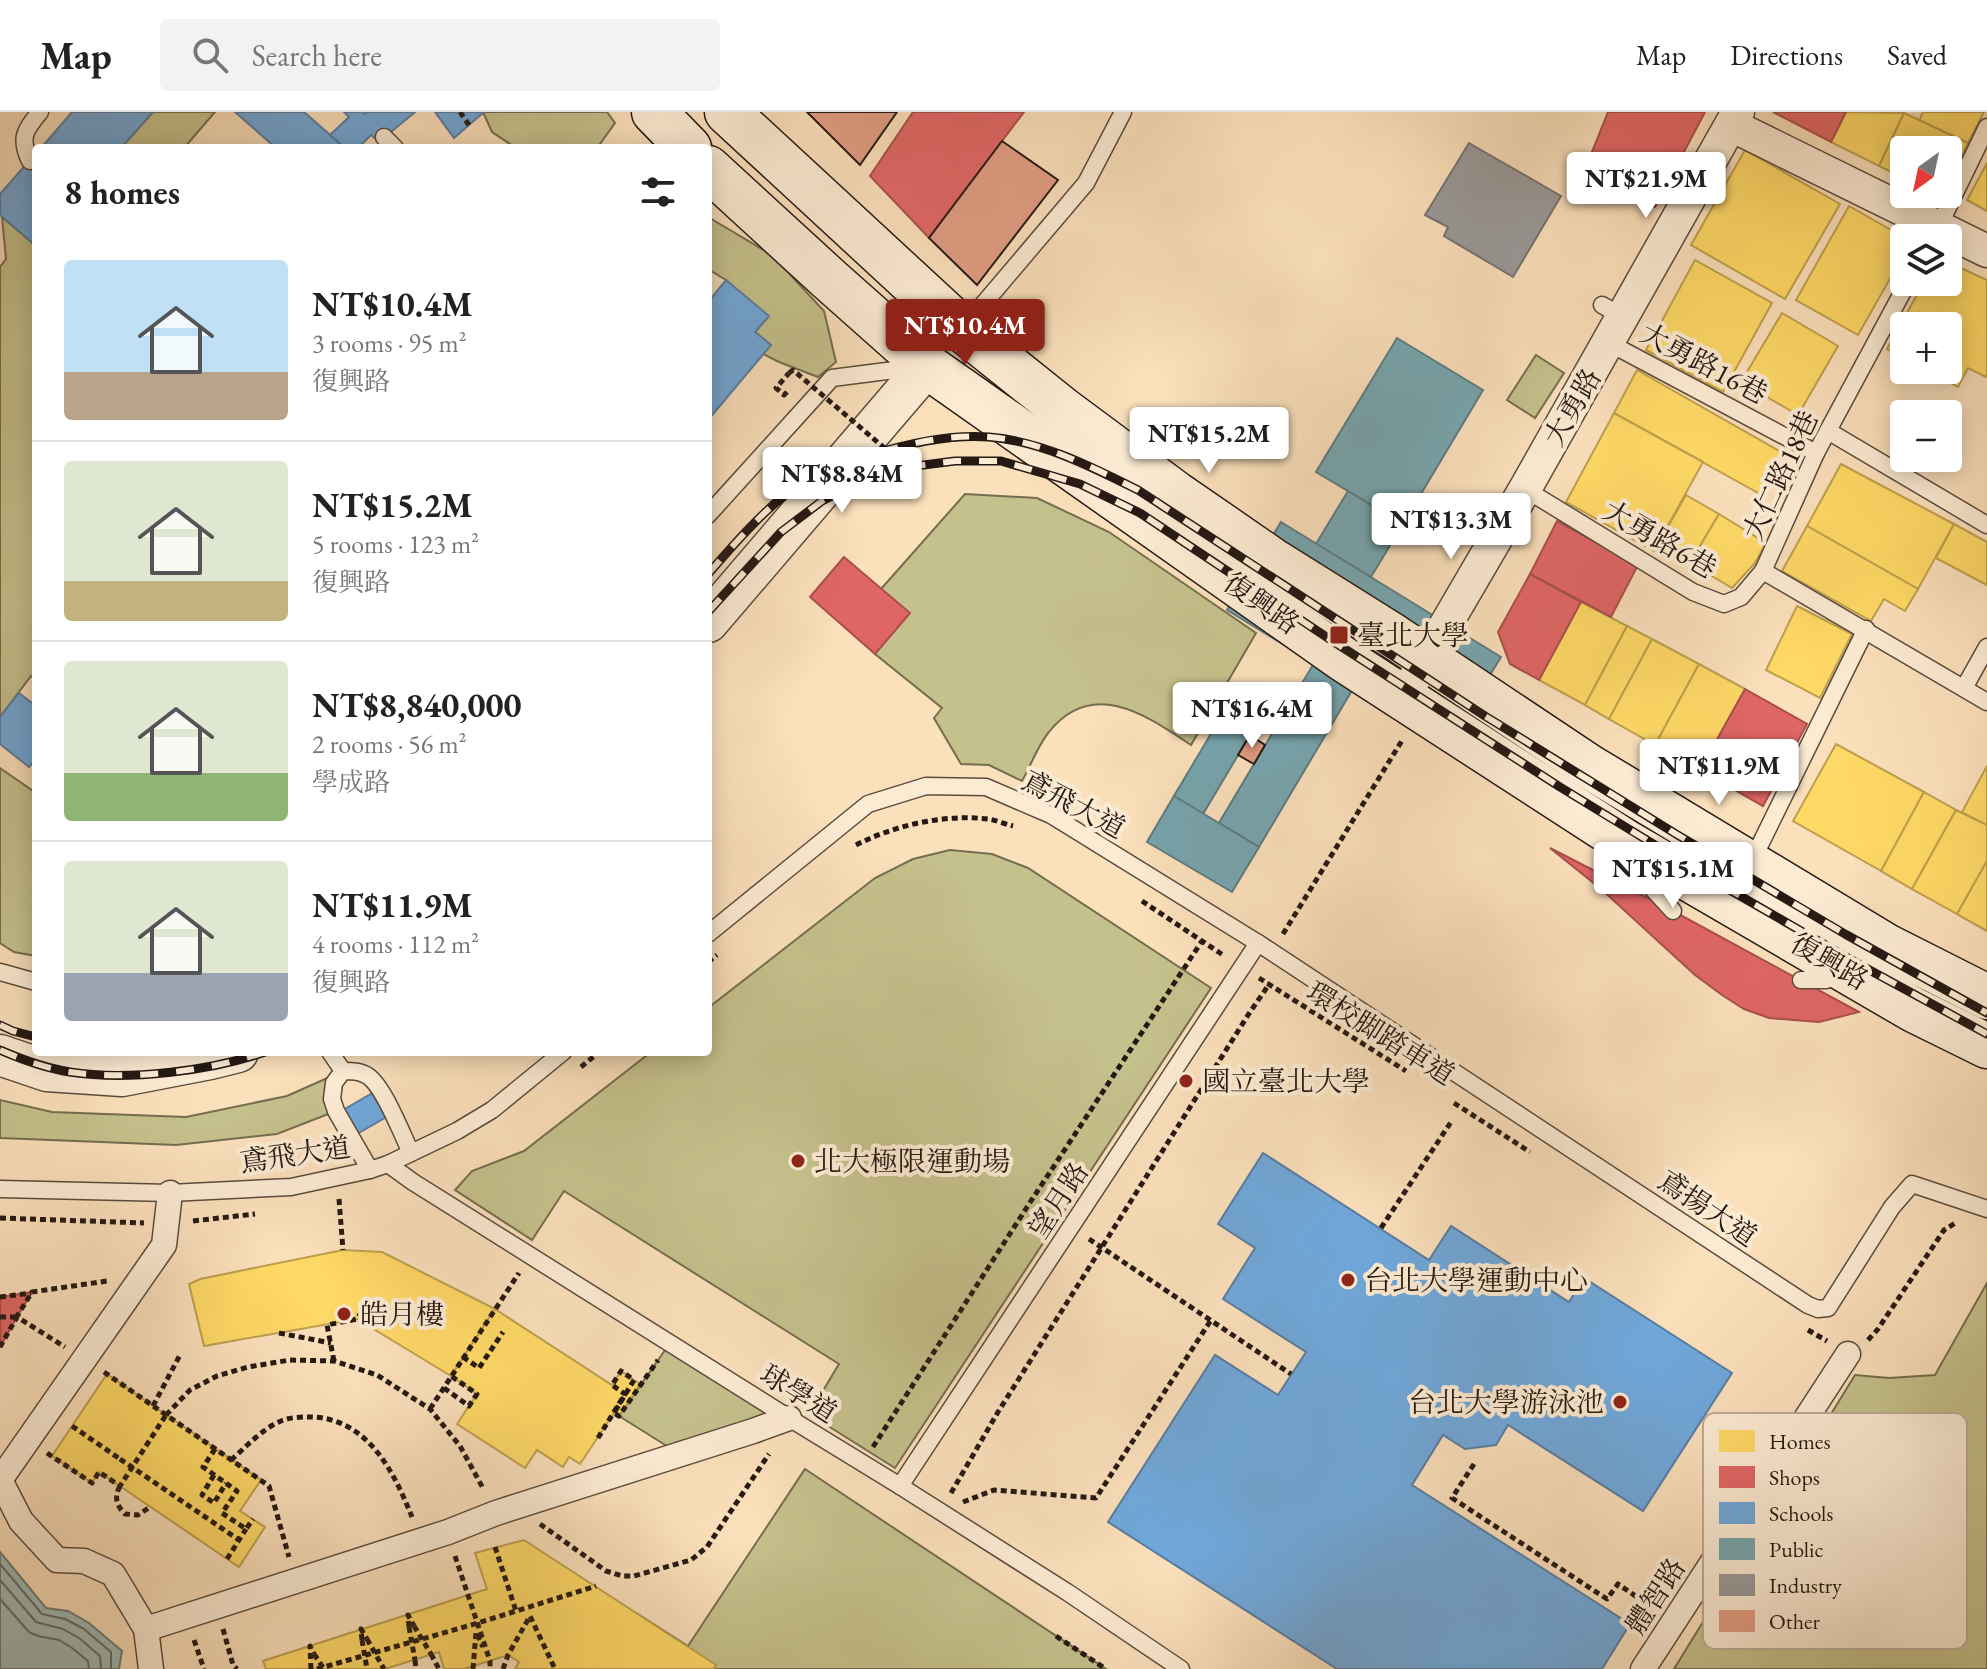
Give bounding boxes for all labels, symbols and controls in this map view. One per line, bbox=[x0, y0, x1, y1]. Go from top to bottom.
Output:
search box bbox=[160, 19, 720, 91]
text: Map bbox=[40, 31, 112, 80]
icon: search bbox=[188, 33, 232, 77]
text: Search here bbox=[252, 36, 382, 75]
text: Map bbox=[1636, 37, 1686, 73]
text: Directions bbox=[1730, 37, 1843, 73]
text: Saved bbox=[1887, 37, 1947, 73]
north arrow bbox=[1890, 136, 1962, 208]
map controls bbox=[1890, 136, 1962, 472]
pin: NT$21.9M bbox=[1563, 152, 1729, 220]
text: NT$21.9M bbox=[1585, 161, 1707, 195]
text: 8 homes bbox=[64, 170, 180, 214]
icon: filters bbox=[636, 170, 680, 214]
button: layers bbox=[1890, 224, 1962, 296]
text: NT$10.4M bbox=[312, 282, 472, 326]
icon: home bbox=[128, 292, 224, 388]
pin: NT$10.4M bbox=[882, 299, 1048, 367]
text: NT$10.4M bbox=[904, 308, 1026, 342]
button: + bbox=[1890, 312, 1962, 384]
street label: 大勇路16巷 bbox=[1634, 315, 1774, 411]
text: 3 rooms · 95 m² bbox=[312, 326, 467, 360]
street label: 大勇路 bbox=[1535, 362, 1609, 452]
text: 復興路 bbox=[312, 364, 390, 398]
button: − bbox=[1890, 400, 1962, 472]
street label: 大仁路18巷 bbox=[1734, 404, 1826, 546]
pin: NT$15.2M bbox=[1126, 407, 1292, 475]
text: NT$15.2M bbox=[1148, 416, 1270, 450]
pin: NT$8.84M bbox=[759, 447, 925, 515]
text: NT$8.84M bbox=[781, 456, 903, 490]
text: NT$15.2M bbox=[312, 483, 472, 527]
street label: 大勇路6巷 bbox=[1597, 492, 1723, 586]
icon: home bbox=[128, 493, 224, 589]
pin: NT$13.3M bbox=[1368, 493, 1534, 561]
text: NT$13.3M bbox=[1390, 502, 1512, 536]
text: 5 rooms · 123 m² bbox=[312, 527, 479, 561]
street label: 復興路 bbox=[1217, 564, 1307, 642]
text: 復興路 bbox=[312, 565, 390, 599]
place label: 臺北大學 bbox=[1357, 617, 1469, 653]
marker: 臺北大學 bbox=[1328, 624, 1350, 646]
pin: NT$16.4M bbox=[1169, 682, 1335, 750]
text: NT$8,840,000 bbox=[312, 683, 522, 727]
text: NT$16.4M bbox=[1191, 691, 1313, 725]
icon: home bbox=[128, 693, 224, 789]
text: 2 rooms · 56 m² bbox=[312, 727, 467, 761]
pin: NT$11.9M bbox=[1636, 739, 1802, 807]
text: NT$11.9M bbox=[1658, 748, 1780, 782]
street label: 鳶飛大道 bbox=[1016, 762, 1132, 846]
text: 學成路 bbox=[312, 765, 390, 799]
pin: NT$15.1M bbox=[1590, 842, 1756, 910]
text: NT$15.1M bbox=[1612, 851, 1734, 885]
text: NT$11.9M bbox=[312, 883, 472, 927]
icon: home bbox=[128, 893, 224, 989]
street label: 復興路 bbox=[1785, 924, 1875, 998]
text: 4 rooms · 112 m² bbox=[312, 927, 479, 961]
text: 復興路 bbox=[312, 965, 390, 999]
street label: 環校脚踏車道 bbox=[1300, 973, 1462, 1093]
place label: 國立臺北大學 bbox=[1202, 1063, 1370, 1099]
marker: 國立臺北大學 bbox=[1177, 1072, 1195, 1090]
street label: 鳶飛大道 bbox=[237, 1128, 353, 1180]
place label: 北大極限運動場 bbox=[814, 1143, 1010, 1179]
marker: 北大極限運動場 bbox=[789, 1152, 807, 1170]
street label: 望月路 bbox=[1020, 1155, 1096, 1245]
street label: 鳶揚大道 bbox=[1652, 1162, 1764, 1254]
place label: 台北大學運動中心 bbox=[1364, 1262, 1588, 1298]
marker: 台北大學運動中心 bbox=[1339, 1271, 1357, 1289]
place label: 皓月樓 bbox=[360, 1296, 444, 1332]
marker: 皓月樓 bbox=[335, 1305, 353, 1323]
street label: 球學道 bbox=[754, 1355, 844, 1431]
place label: 台北大學游泳池 bbox=[1408, 1384, 1604, 1420]
marker: 台北大學游泳池 bbox=[1611, 1393, 1629, 1411]
legend bbox=[1703, 1413, 1967, 1649]
text: Homes bbox=[1769, 1427, 1831, 1456]
text: Shops bbox=[1769, 1463, 1820, 1492]
text: Schools bbox=[1769, 1499, 1833, 1528]
text: Public bbox=[1769, 1535, 1823, 1564]
street label: 體智路 bbox=[1617, 1551, 1693, 1641]
text: Industry bbox=[1769, 1571, 1842, 1600]
text: Other bbox=[1769, 1607, 1821, 1636]

